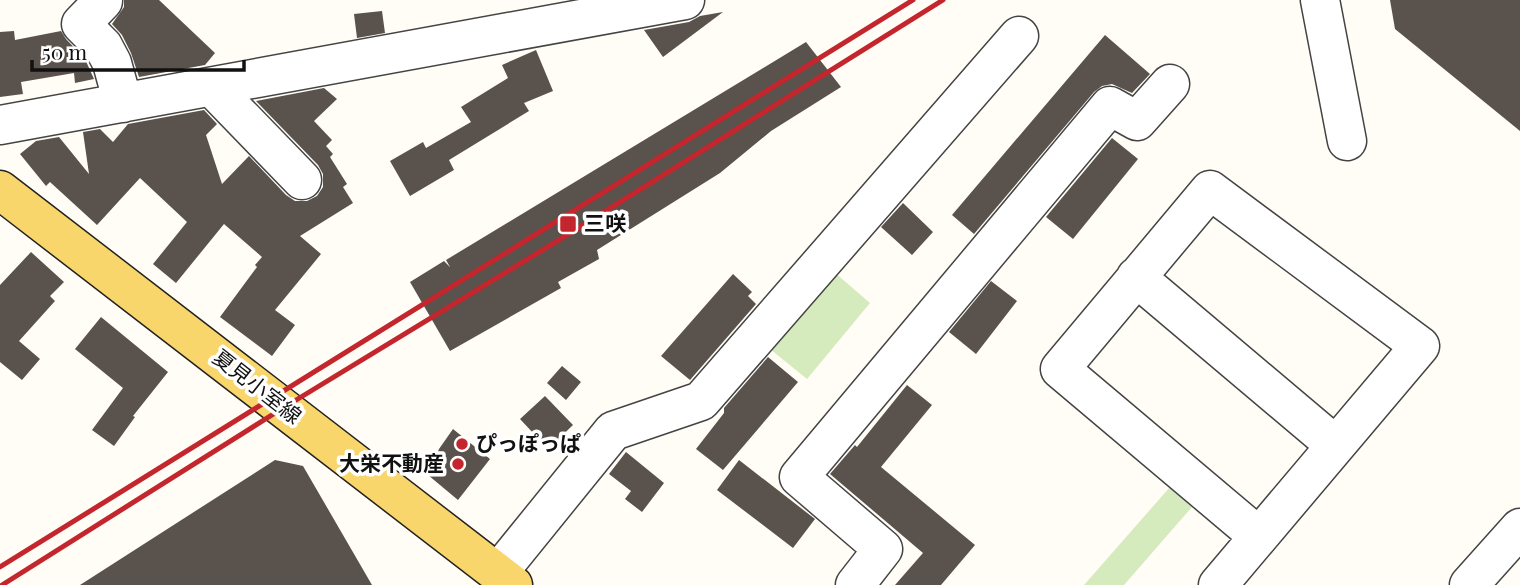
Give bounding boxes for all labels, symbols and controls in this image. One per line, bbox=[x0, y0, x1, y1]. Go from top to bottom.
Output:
scale bar bbox=[32, 28, 243, 72]
text: 50 m bbox=[42, 37, 88, 65]
place label: 三咲 bbox=[584, 208, 627, 236]
marker: 三咲 bbox=[558, 214, 578, 234]
street label: 夏見小室線 bbox=[208, 342, 308, 429]
place label: ぴっぽっぱ bbox=[476, 428, 581, 456]
marker: ぴっぽっぱ bbox=[454, 436, 470, 452]
place label: 大栄不動産 bbox=[339, 448, 444, 476]
marker: 大栄不動産 bbox=[450, 456, 466, 472]

